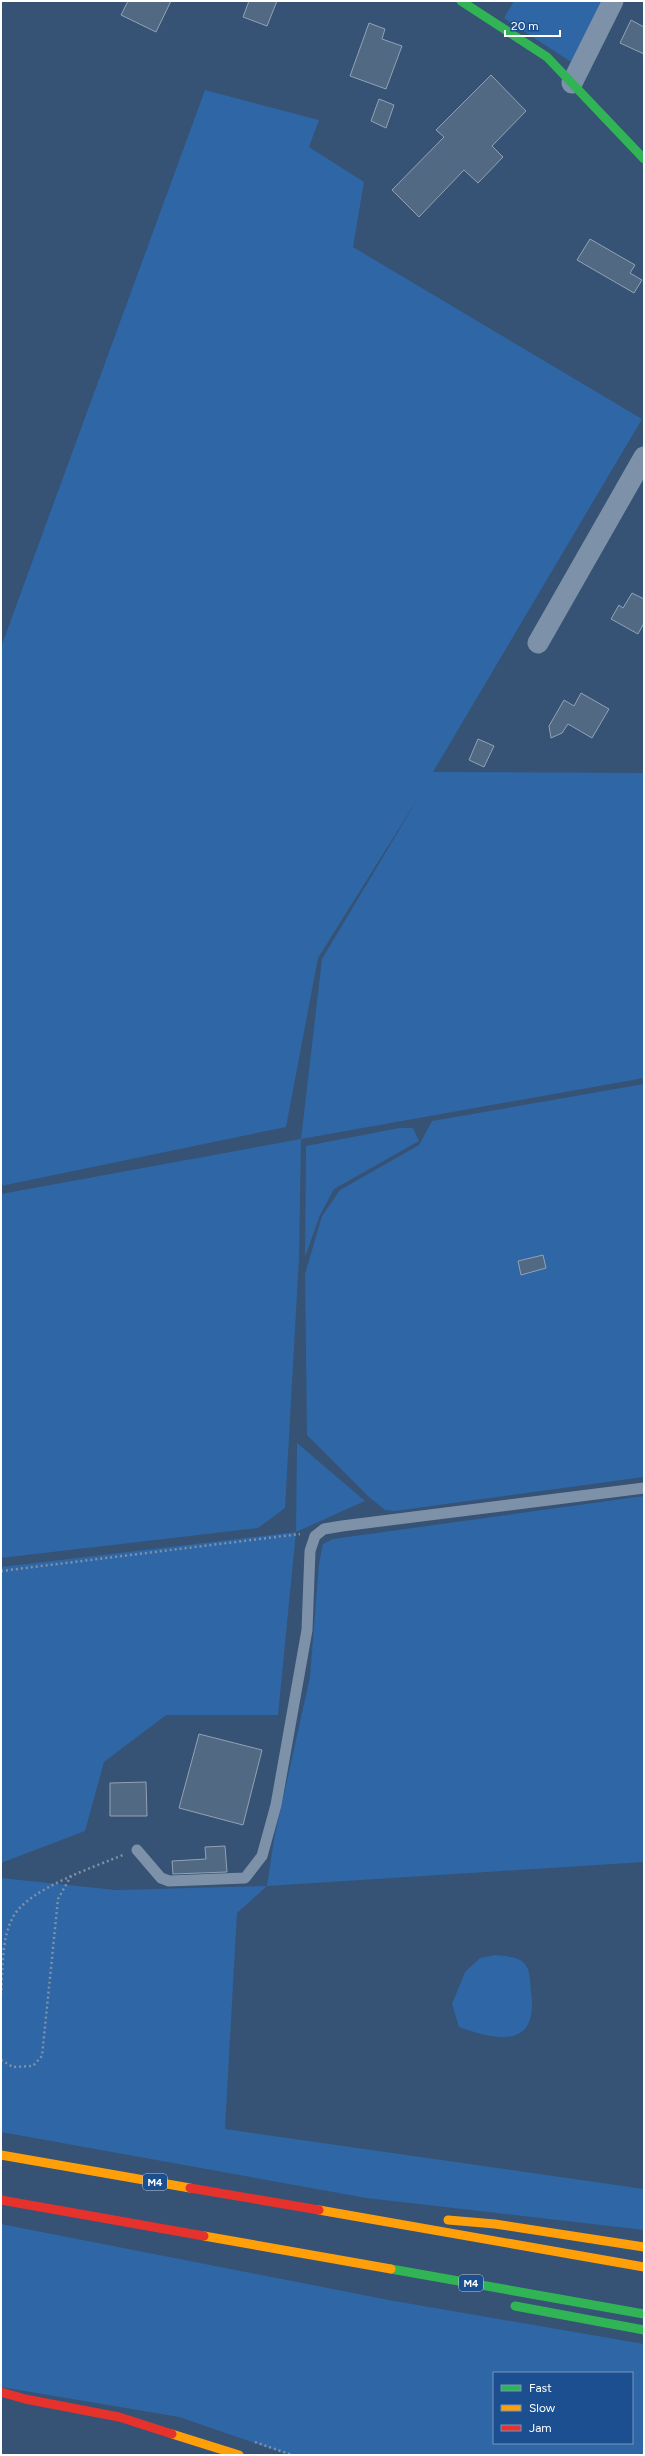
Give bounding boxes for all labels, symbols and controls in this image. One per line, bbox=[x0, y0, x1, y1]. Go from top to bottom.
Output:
scale bar bbox=[505, 12, 560, 38]
text: 20 m bbox=[511, 19, 539, 33]
road number: M4 bbox=[143, 2174, 167, 2190]
road number: M4 bbox=[459, 2275, 483, 2291]
legend bbox=[493, 2372, 633, 2444]
text: Fast bbox=[529, 2381, 552, 2395]
text: Slow bbox=[529, 2401, 556, 2415]
text: Jam bbox=[529, 2421, 552, 2435]

